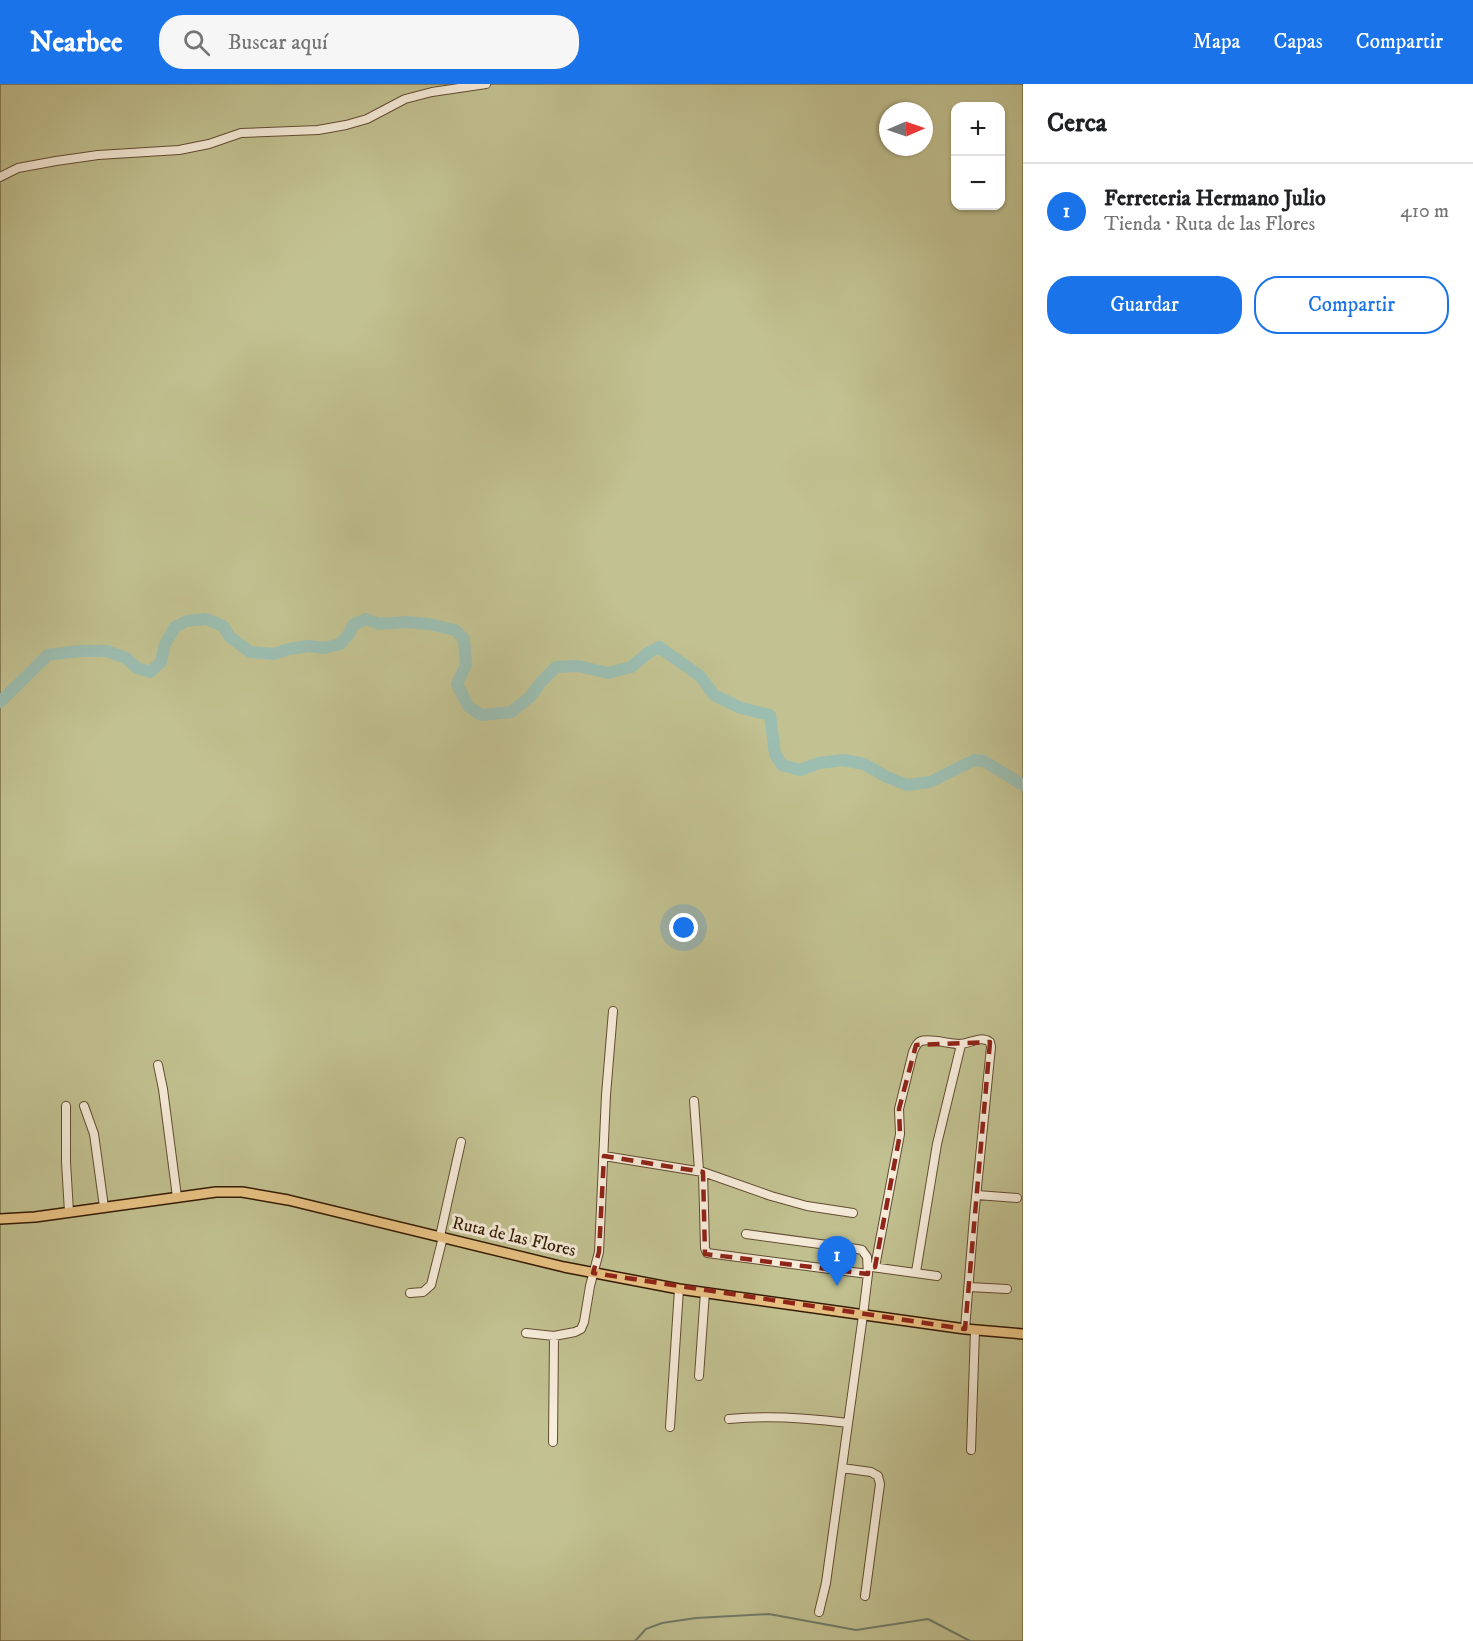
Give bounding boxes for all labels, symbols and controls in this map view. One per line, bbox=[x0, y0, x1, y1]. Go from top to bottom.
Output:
search box bbox=[159, 15, 579, 69]
text: Nearbee bbox=[30, 25, 123, 60]
icon: search bbox=[180, 26, 213, 59]
text: Buscar aquí bbox=[228, 29, 328, 56]
text: Mapa bbox=[1193, 29, 1240, 55]
text: Capas bbox=[1273, 29, 1323, 55]
text: Compartir bbox=[1356, 29, 1443, 55]
north arrow bbox=[879, 102, 933, 156]
map controls bbox=[951, 102, 1005, 210]
button: + bbox=[951, 102, 1005, 156]
text: Cerca bbox=[1047, 107, 1107, 140]
button: − bbox=[951, 156, 1005, 210]
text: Ferreteria Hermano Julio bbox=[1104, 185, 1326, 212]
text: 1 bbox=[1063, 199, 1070, 224]
text: 410 m bbox=[1400, 199, 1449, 224]
text: Tienda · Ruta de las Flores bbox=[1104, 212, 1315, 237]
button: Guardar bbox=[1047, 276, 1242, 334]
button: Compartir bbox=[1254, 276, 1449, 334]
your location bbox=[669, 913, 698, 942]
street label: Ruta de las Flores bbox=[450, 1212, 578, 1262]
pin: 1 bbox=[818, 1236, 856, 1286]

